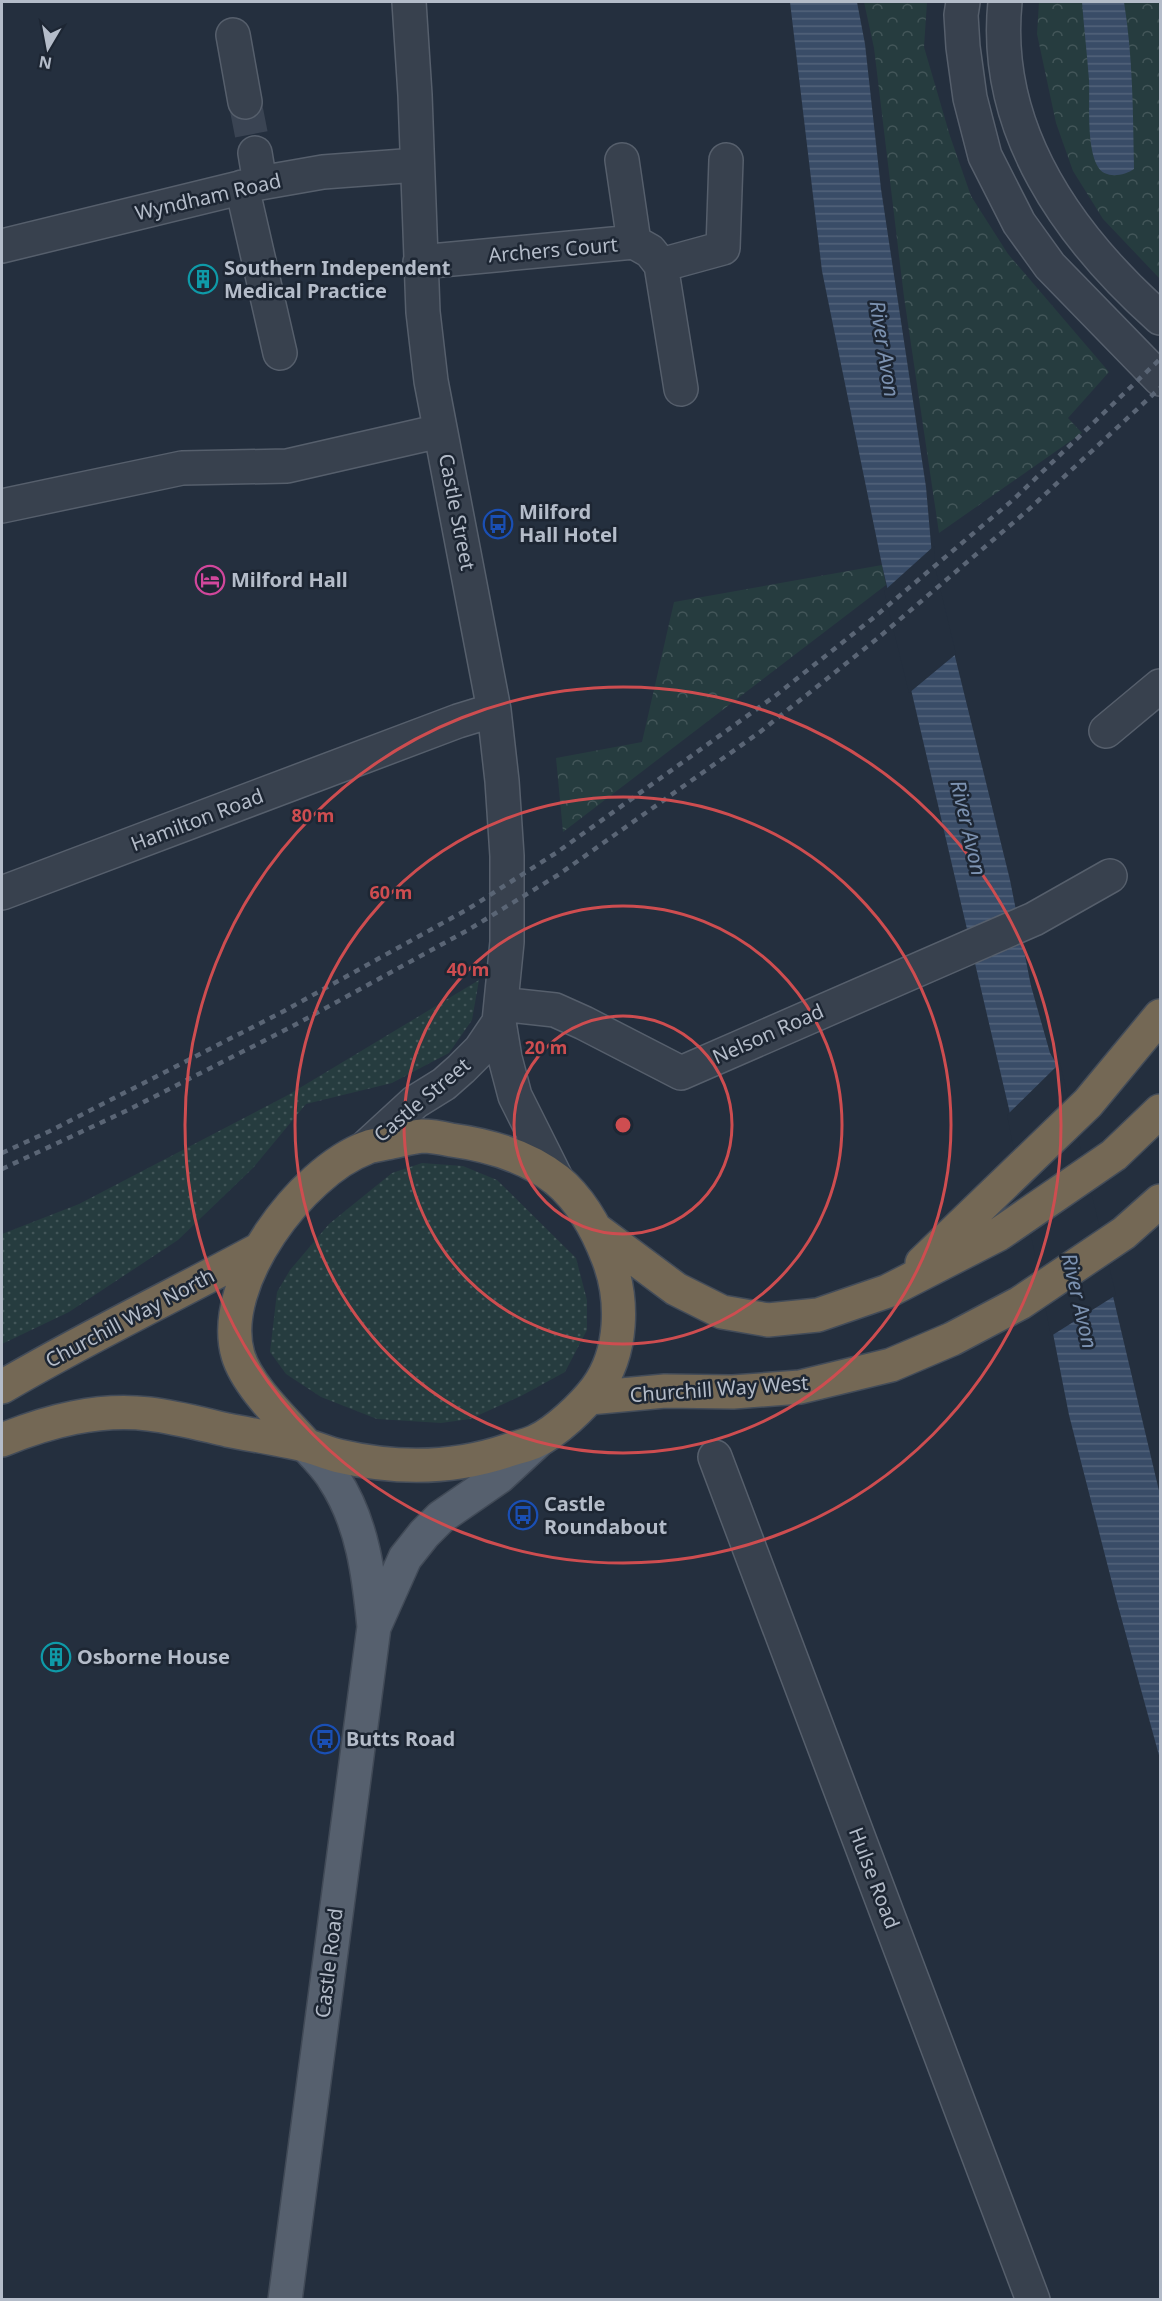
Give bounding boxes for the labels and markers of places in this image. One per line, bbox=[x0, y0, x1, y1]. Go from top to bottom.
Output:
place label: Southern Independent Medical Practice bbox=[224, 254, 451, 304]
building icon: Southern Independent Medical Practice bbox=[187, 263, 219, 295]
place label: Milford Hall Hotel bbox=[519, 498, 618, 548]
bus stop icon: Milford Hall Hotel bbox=[482, 508, 514, 540]
hotel icon: Milford Hall bbox=[194, 564, 226, 596]
place label: Milford Hall bbox=[231, 566, 348, 593]
centre of rings bbox=[613, 1115, 633, 1135]
place label: Castle Roundabout bbox=[544, 1490, 667, 1540]
bus stop icon: Castle Roundabout bbox=[507, 1499, 539, 1531]
building icon: Osborne House bbox=[40, 1641, 72, 1673]
place label: Osborne House bbox=[77, 1643, 230, 1670]
bus stop icon: Butts Road bbox=[309, 1723, 341, 1755]
place label: Butts Road bbox=[346, 1725, 455, 1752]

